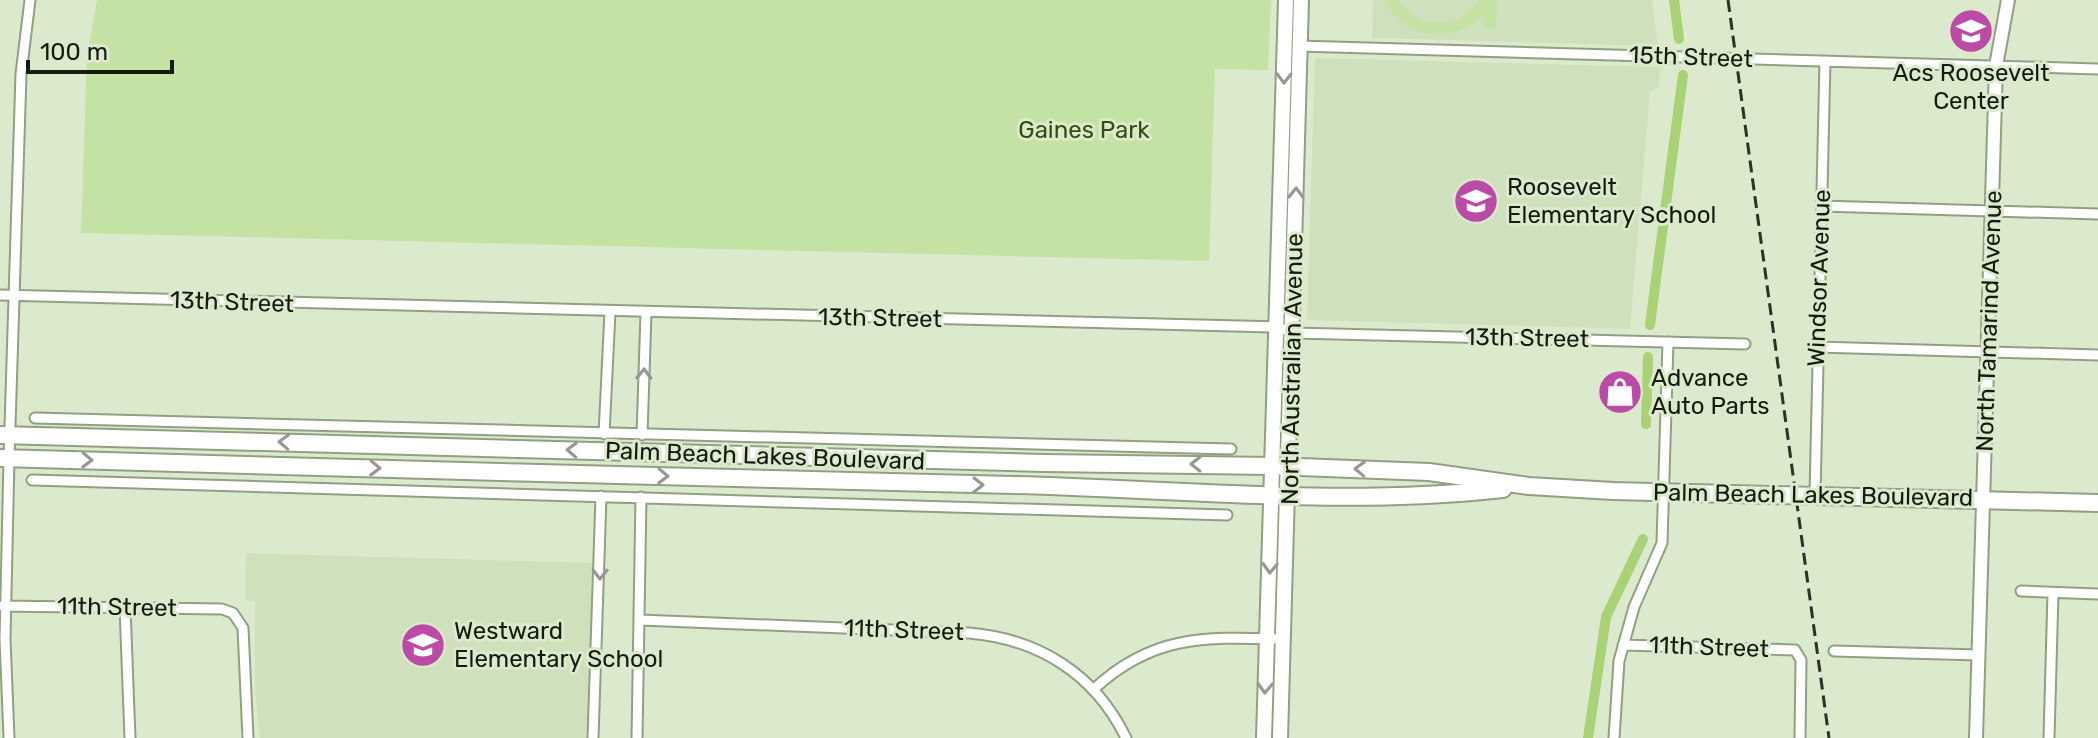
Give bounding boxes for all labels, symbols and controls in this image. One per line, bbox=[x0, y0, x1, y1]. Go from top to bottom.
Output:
school or university icon: Acs Roosevelt Center bbox=[1947, 7, 1995, 55]
scale bar bbox=[28, 24, 172, 74]
text: 100 m bbox=[40, 38, 108, 66]
street label: 15th Street bbox=[1629, 41, 1753, 73]
place label: Acs Roosevelt Center bbox=[1892, 59, 2050, 115]
one-way arrow bbox=[1275, 72, 1292, 85]
park label: Gaines Park bbox=[1018, 116, 1150, 144]
place label: Roosevelt Elementary School bbox=[1507, 173, 1716, 229]
school or university icon: Roosevelt Elementary School bbox=[1452, 177, 1500, 225]
one-way arrow bbox=[1288, 186, 1305, 199]
street label: Windsor Avenue bbox=[1802, 189, 1836, 367]
street label: North Tamarind Avenue bbox=[1970, 190, 2008, 452]
street label: North Australian Avenue bbox=[1276, 233, 1308, 505]
street label: 13th Street bbox=[170, 286, 294, 318]
street label: 13th Street bbox=[818, 303, 942, 333]
street label: 13th Street bbox=[1465, 323, 1589, 353]
place label: Advance Auto Parts bbox=[1651, 364, 1770, 420]
one-way arrow bbox=[636, 367, 653, 380]
shop icon: Advance Auto Parts bbox=[1596, 368, 1644, 416]
one-way arrow bbox=[277, 434, 290, 451]
street label: Palm Beach Lakes Boulevard bbox=[604, 436, 926, 476]
one-way arrow bbox=[565, 442, 578, 459]
one-way arrow bbox=[81, 452, 94, 469]
one-way arrow bbox=[1189, 455, 1202, 473]
one-way arrow bbox=[369, 460, 382, 477]
one-way arrow bbox=[1353, 461, 1366, 478]
one-way arrow bbox=[657, 468, 670, 485]
one-way arrow bbox=[972, 476, 985, 493]
street label: Palm Beach Lakes Boulevard bbox=[1653, 478, 1973, 512]
one-way arrow bbox=[1261, 562, 1278, 575]
one-way arrow bbox=[591, 568, 609, 581]
street label: 11th Street bbox=[57, 592, 177, 622]
street label: 11th Street bbox=[844, 614, 964, 646]
place label: Westward Elementary School bbox=[454, 617, 663, 673]
school or university icon: Westward Elementary School bbox=[399, 621, 447, 669]
street label: 11th Street bbox=[1649, 631, 1769, 663]
one-way arrow bbox=[1257, 682, 1274, 695]

